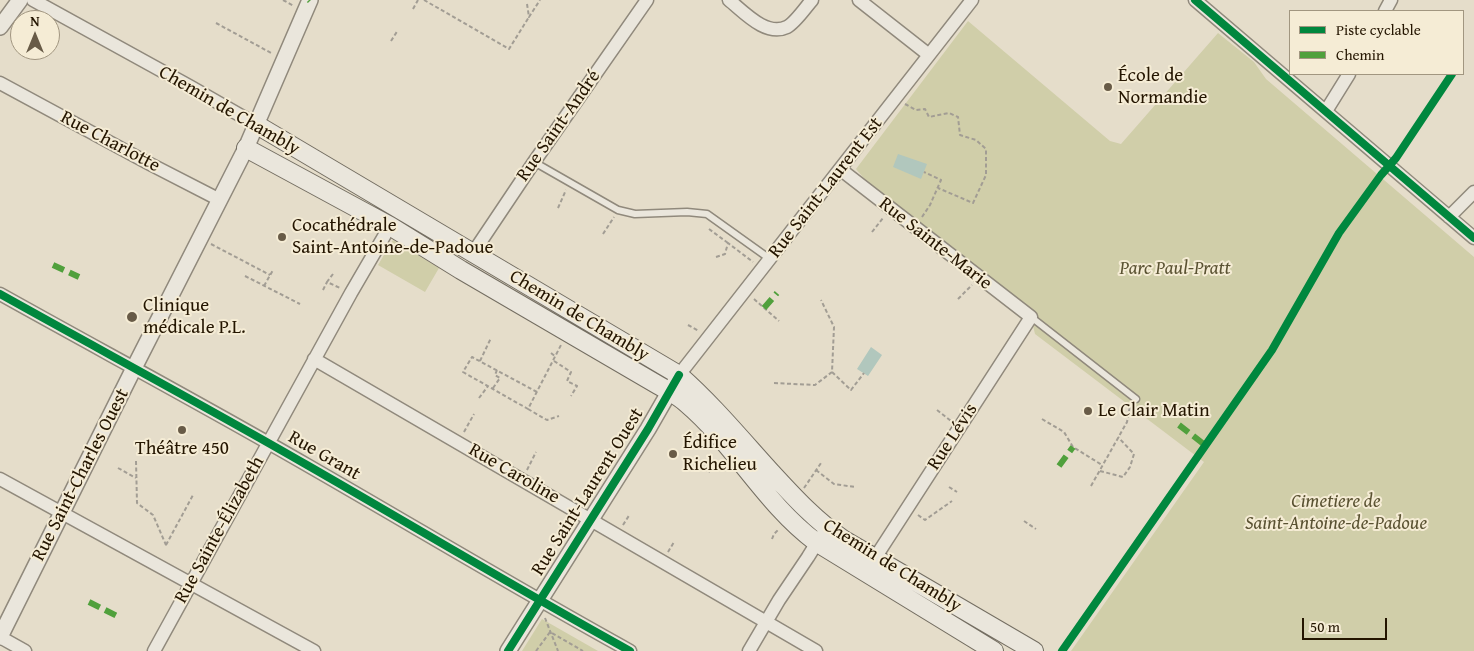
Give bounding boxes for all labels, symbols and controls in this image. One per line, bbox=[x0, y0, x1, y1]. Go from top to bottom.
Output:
north arrow bbox=[10, 10, 60, 60]
legend bbox=[1289, 10, 1464, 75]
text: N bbox=[30, 11, 40, 31]
text: Piste cyclable bbox=[1336, 19, 1421, 40]
text: Chemin bbox=[1336, 44, 1385, 65]
street label: Chemin de Chambly bbox=[154, 61, 304, 161]
place label: École de Normandie bbox=[1118, 65, 1208, 109]
street label: Rue Saint-André bbox=[512, 66, 606, 186]
marker: École de Normandie bbox=[1102, 81, 1114, 93]
street label: Rue Charlotte bbox=[56, 106, 164, 178]
street label: Rue Saint-Laurent Est bbox=[764, 113, 888, 263]
street label: Rue Sainte-Marie bbox=[874, 193, 996, 295]
place label: Cocathédrale Saint-Antoine-de-Padoue bbox=[292, 215, 493, 259]
marker: Cocathédrale Saint-Antoine-de-Padoue bbox=[276, 231, 288, 243]
park label: Parc Paul-Pratt bbox=[1119, 258, 1231, 280]
street label: Chemin de Chambly bbox=[505, 265, 653, 367]
place label: Clinique médicale P.L. bbox=[143, 295, 246, 339]
marker: Clinique médicale P.L. bbox=[125, 310, 139, 324]
street label: Rue Saint-Charles Ouest bbox=[28, 385, 134, 565]
street label: Rue Lévis bbox=[923, 399, 983, 475]
place label: Le Clair Matin bbox=[1098, 400, 1210, 422]
street label: Rue Saint-Laurent Ouest bbox=[527, 404, 649, 580]
marker: Le Clair Matin bbox=[1082, 405, 1094, 417]
marker: Théâtre 450 bbox=[176, 424, 188, 436]
street label: Rue Grant bbox=[284, 426, 364, 486]
place label: Édifice Richelieu bbox=[683, 432, 757, 476]
place label: Théâtre 450 bbox=[135, 438, 229, 460]
street label: Rue Caroline bbox=[465, 439, 563, 509]
marker: Édifice Richelieu bbox=[667, 448, 679, 460]
street label: Rue Sainte-Élizabeth bbox=[170, 453, 270, 607]
park label: Cimetiere de Saint-Antoine-de-Padoue bbox=[1245, 491, 1427, 535]
street label: Chemin de Chambly bbox=[819, 514, 965, 618]
scale bar bbox=[1304, 608, 1389, 640]
text: 50 m bbox=[1310, 616, 1340, 637]

